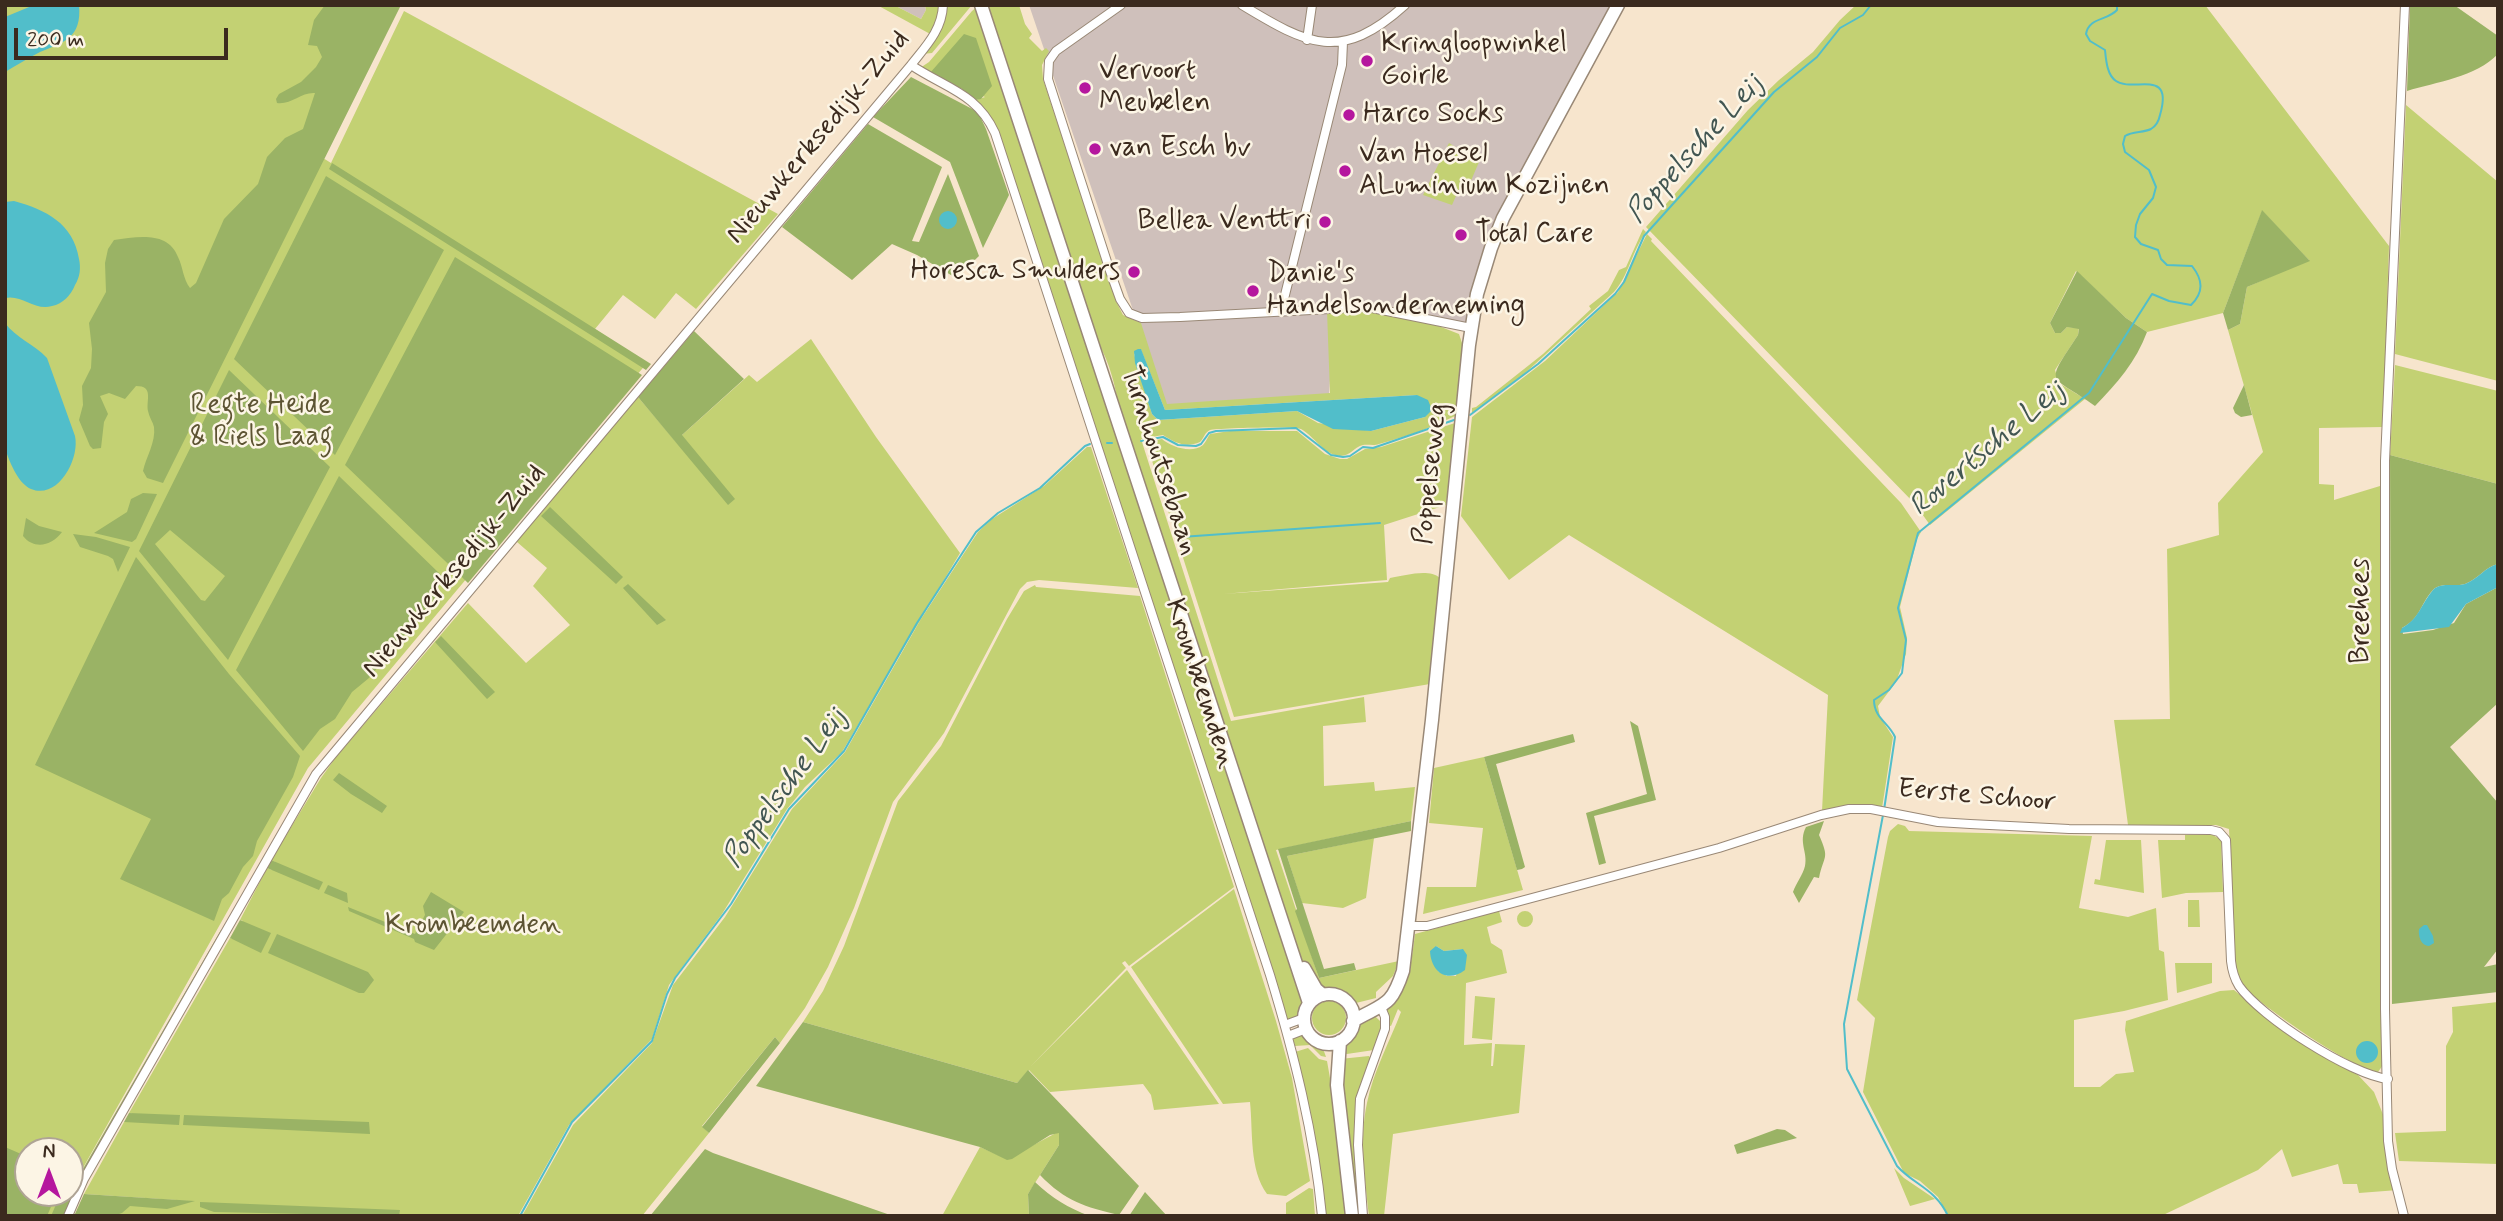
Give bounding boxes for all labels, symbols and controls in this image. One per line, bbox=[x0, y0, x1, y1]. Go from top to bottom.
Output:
scale bar bbox=[18, 14, 231, 58]
street label: Nieuwkerksedijk-Zuid bbox=[720, 24, 918, 252]
text: 200 m bbox=[27, 26, 84, 54]
place label: Kringloopwinkel Goirle bbox=[1381, 28, 1567, 94]
marker: Kringloopwinkel Goirle bbox=[1359, 53, 1375, 69]
place label: Vervoort Meubelen bbox=[1099, 55, 1211, 121]
water label: Poppelsche Leij bbox=[1620, 68, 1772, 232]
marker: Vervoort Meubelen bbox=[1077, 80, 1093, 96]
place label: Harco Socks bbox=[1363, 98, 1504, 132]
marker: Harco Socks bbox=[1341, 107, 1357, 123]
place label: van Esch bv bbox=[1109, 132, 1251, 166]
place label: Van Hoesel ALuminium Kozijnen bbox=[1359, 138, 1610, 204]
marker: van Esch bv bbox=[1087, 141, 1103, 157]
marker: Van Hoesel ALuminium Kozijnen bbox=[1337, 163, 1353, 179]
place label: Bellea Venttri bbox=[1137, 205, 1311, 239]
marker: Bellea Venttri bbox=[1317, 214, 1333, 230]
place label: Total Care bbox=[1475, 218, 1594, 252]
marker: Total Care bbox=[1453, 227, 1469, 243]
place label: Horesca Smulders bbox=[911, 255, 1120, 289]
place label: Danie's Handelsonderneming bbox=[1267, 258, 1525, 324]
marker: Horesca Smulders bbox=[1126, 264, 1142, 280]
marker: Danie's Handelsonderneming bbox=[1245, 283, 1261, 299]
street label: Turnhoutsebaan bbox=[1112, 362, 1204, 560]
water label: Rovertsche Leij bbox=[1903, 374, 2073, 526]
park label: Regte Heide & Riels Laag bbox=[190, 389, 332, 455]
street label: Poppelseweg bbox=[1408, 402, 1456, 546]
street label: Nieuwkerksedijk-Zuid bbox=[356, 458, 554, 686]
street label: Breehees bbox=[2345, 558, 2379, 664]
street label: Krombeemden bbox=[1156, 595, 1242, 773]
water label: Poppelsche Leij bbox=[716, 702, 856, 876]
street label: Eerste Schoor bbox=[1896, 773, 2058, 821]
park label: Krombeemden bbox=[385, 909, 561, 943]
north arrow bbox=[14, 1137, 84, 1207]
text: N bbox=[43, 1140, 55, 1165]

